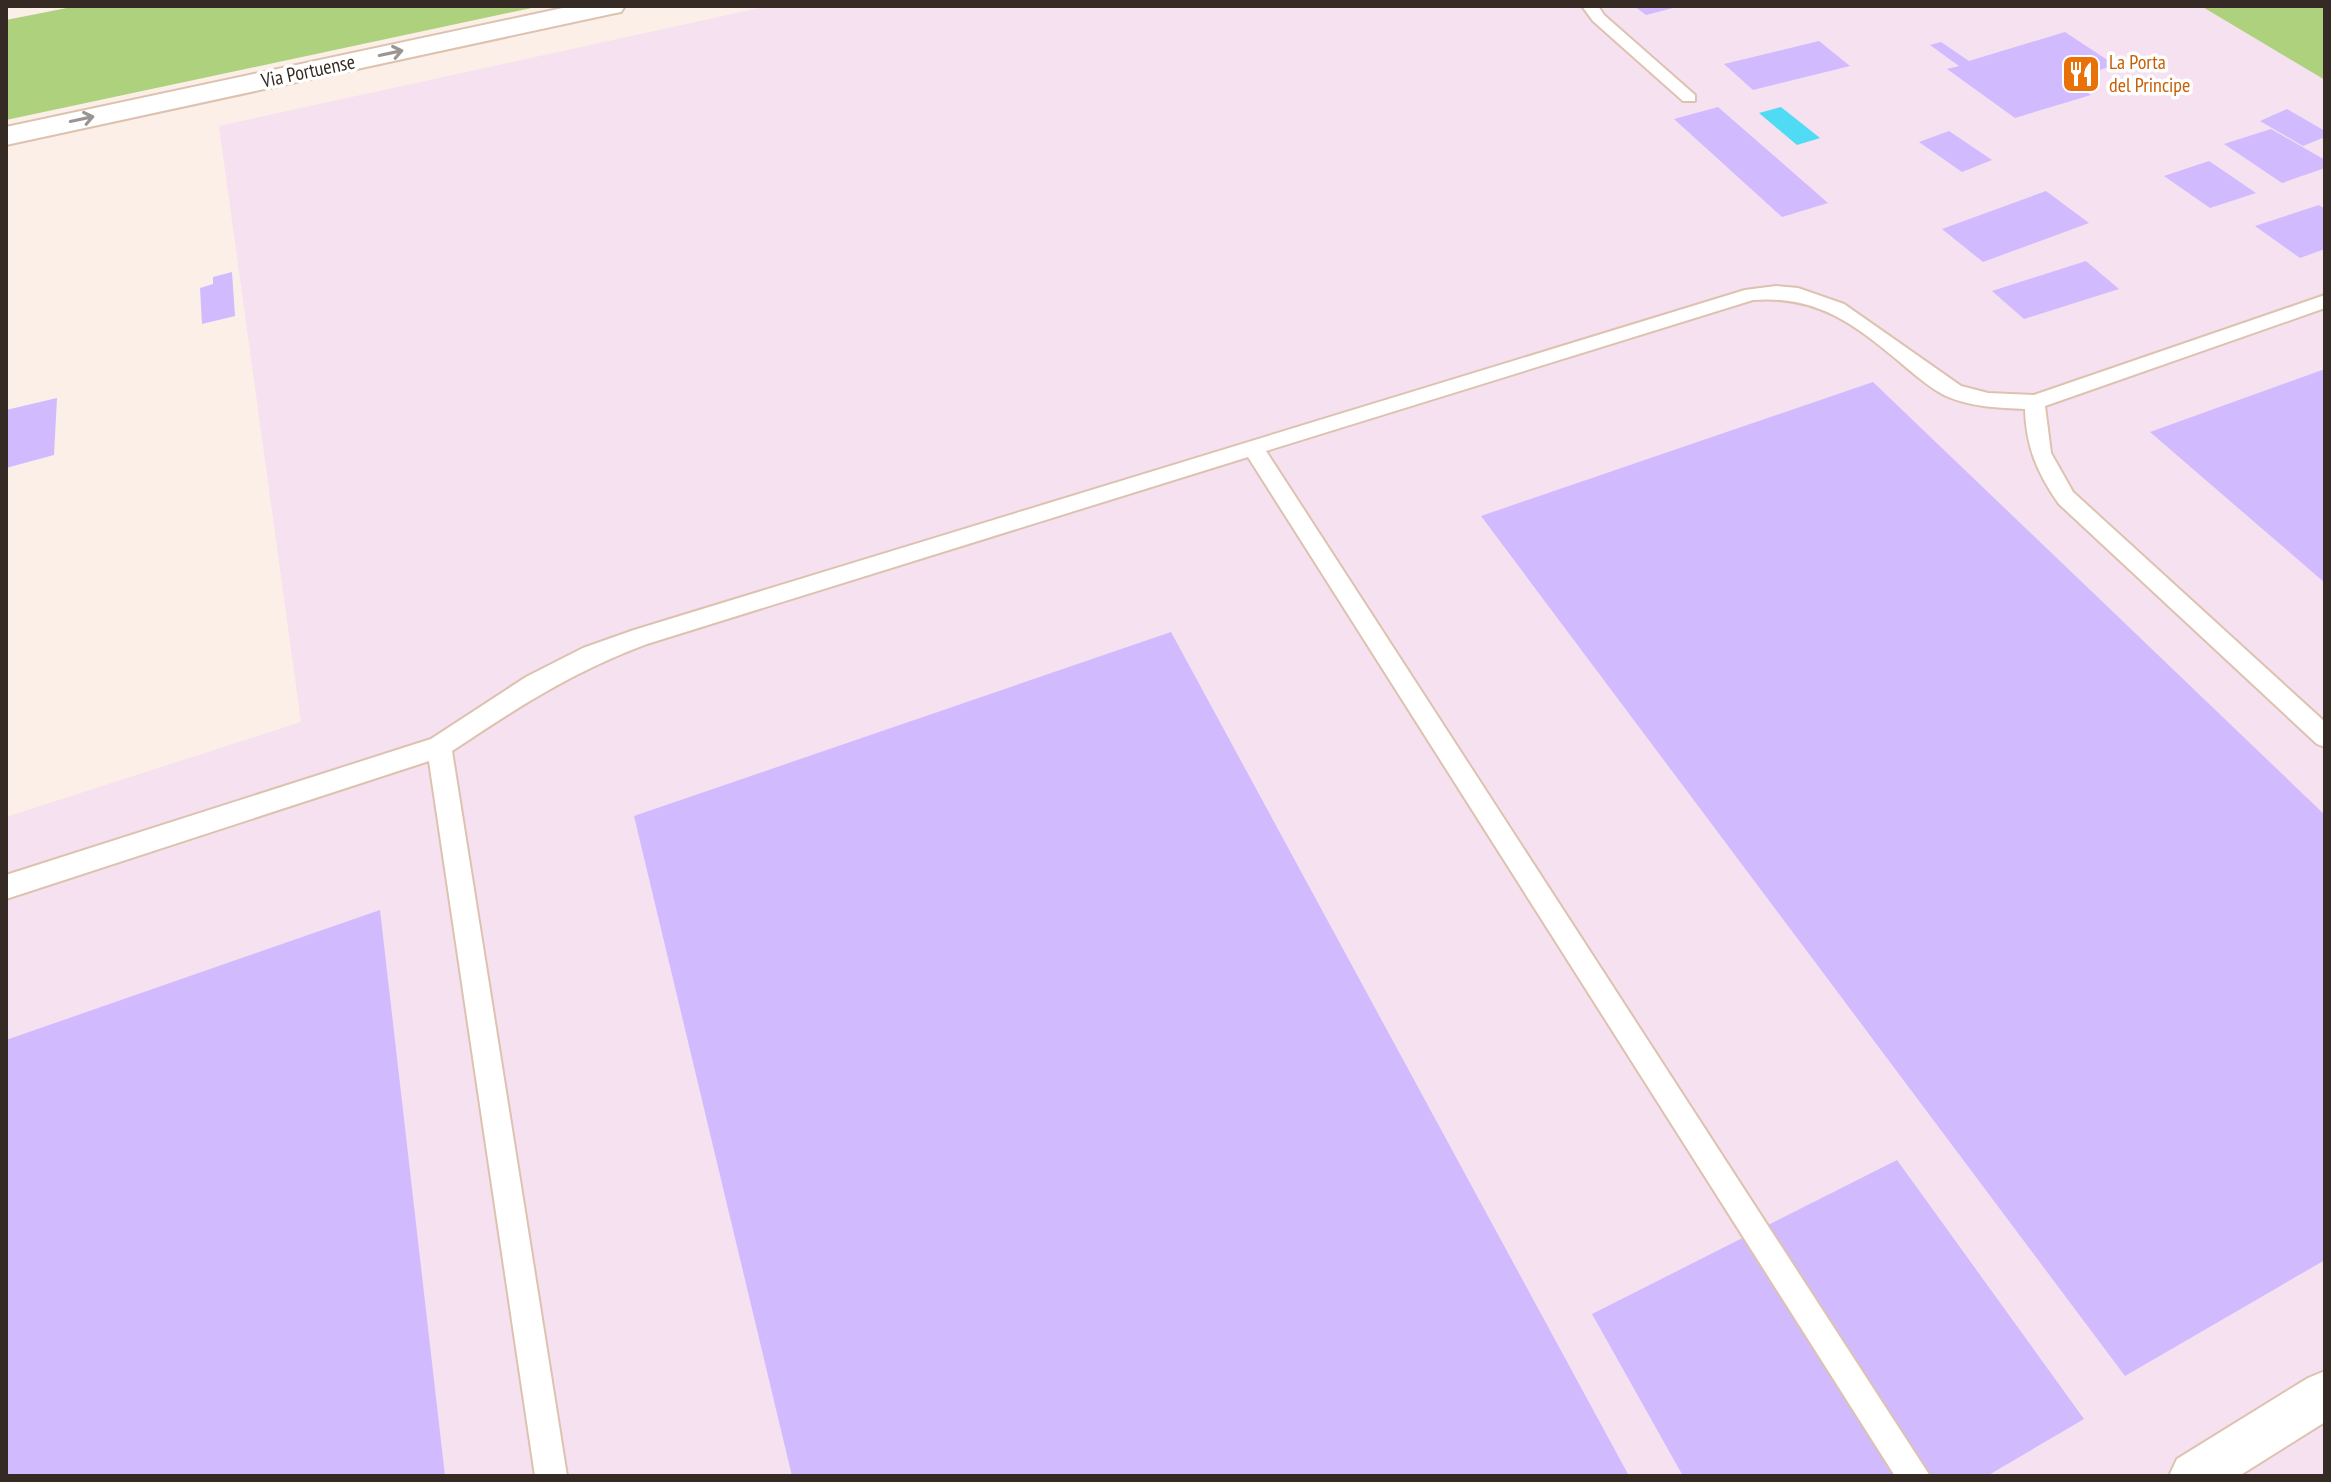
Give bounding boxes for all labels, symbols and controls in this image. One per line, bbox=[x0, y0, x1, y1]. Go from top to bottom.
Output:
one-way arrow bbox=[378, 45, 404, 60]
street label: Via Portuense bbox=[258, 48, 357, 94]
place label: La Porta del Principe bbox=[2109, 49, 2190, 98]
restaurant icon: La Porta del Principe bbox=[2060, 53, 2102, 95]
one-way arrow bbox=[69, 111, 95, 126]

